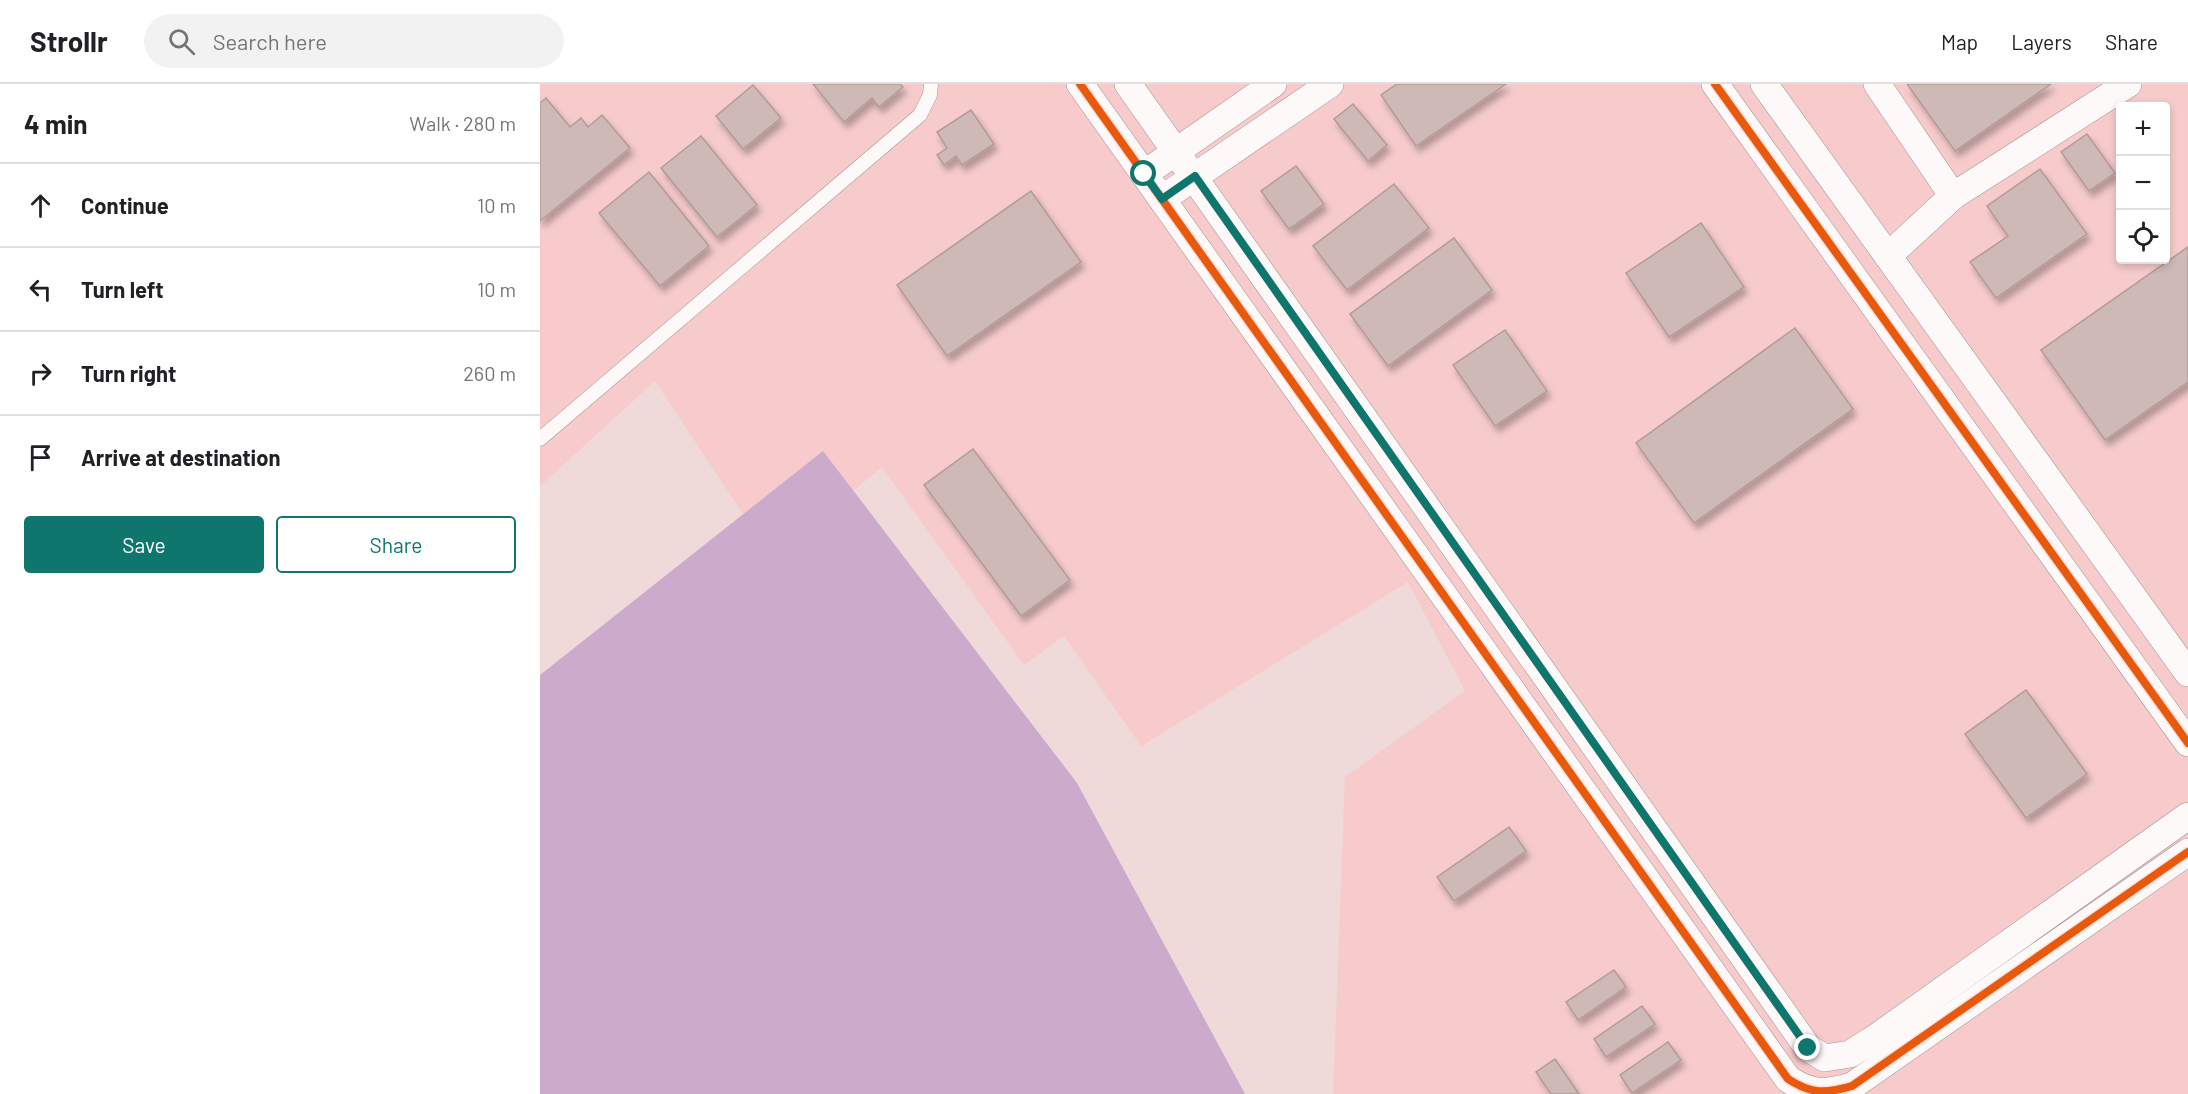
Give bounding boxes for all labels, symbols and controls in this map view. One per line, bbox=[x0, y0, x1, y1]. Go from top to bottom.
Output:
search box bbox=[144, 14, 564, 68]
text: Strollr bbox=[30, 24, 108, 58]
icon: search bbox=[165, 25, 198, 58]
text: Search here bbox=[213, 28, 327, 54]
text: Map bbox=[1941, 29, 1978, 54]
text: Layers bbox=[2011, 29, 2072, 54]
text: Share bbox=[2105, 29, 2158, 54]
map controls bbox=[2116, 102, 2170, 264]
button: + bbox=[2116, 102, 2170, 156]
text: 4 min bbox=[24, 108, 88, 139]
text: Walk · 280 m bbox=[409, 111, 516, 135]
button: − bbox=[2116, 156, 2170, 210]
route start bbox=[1130, 160, 1156, 186]
icon: ahead bbox=[24, 189, 57, 222]
text: Continue bbox=[81, 192, 169, 218]
text: 10 m bbox=[477, 193, 516, 217]
button: locate bbox=[2116, 210, 2170, 264]
icon: left bbox=[24, 273, 57, 306]
text: Turn left bbox=[81, 276, 164, 302]
text: 10 m bbox=[477, 277, 516, 301]
icon: right bbox=[24, 357, 57, 390]
text: Turn right bbox=[81, 360, 176, 386]
text: 260 m bbox=[463, 361, 516, 385]
icon: arrive bbox=[24, 441, 57, 474]
text: Arrive at destination bbox=[81, 444, 280, 470]
button: Save bbox=[24, 516, 264, 573]
button: Share bbox=[276, 516, 516, 573]
route end bbox=[1794, 1034, 1820, 1060]

